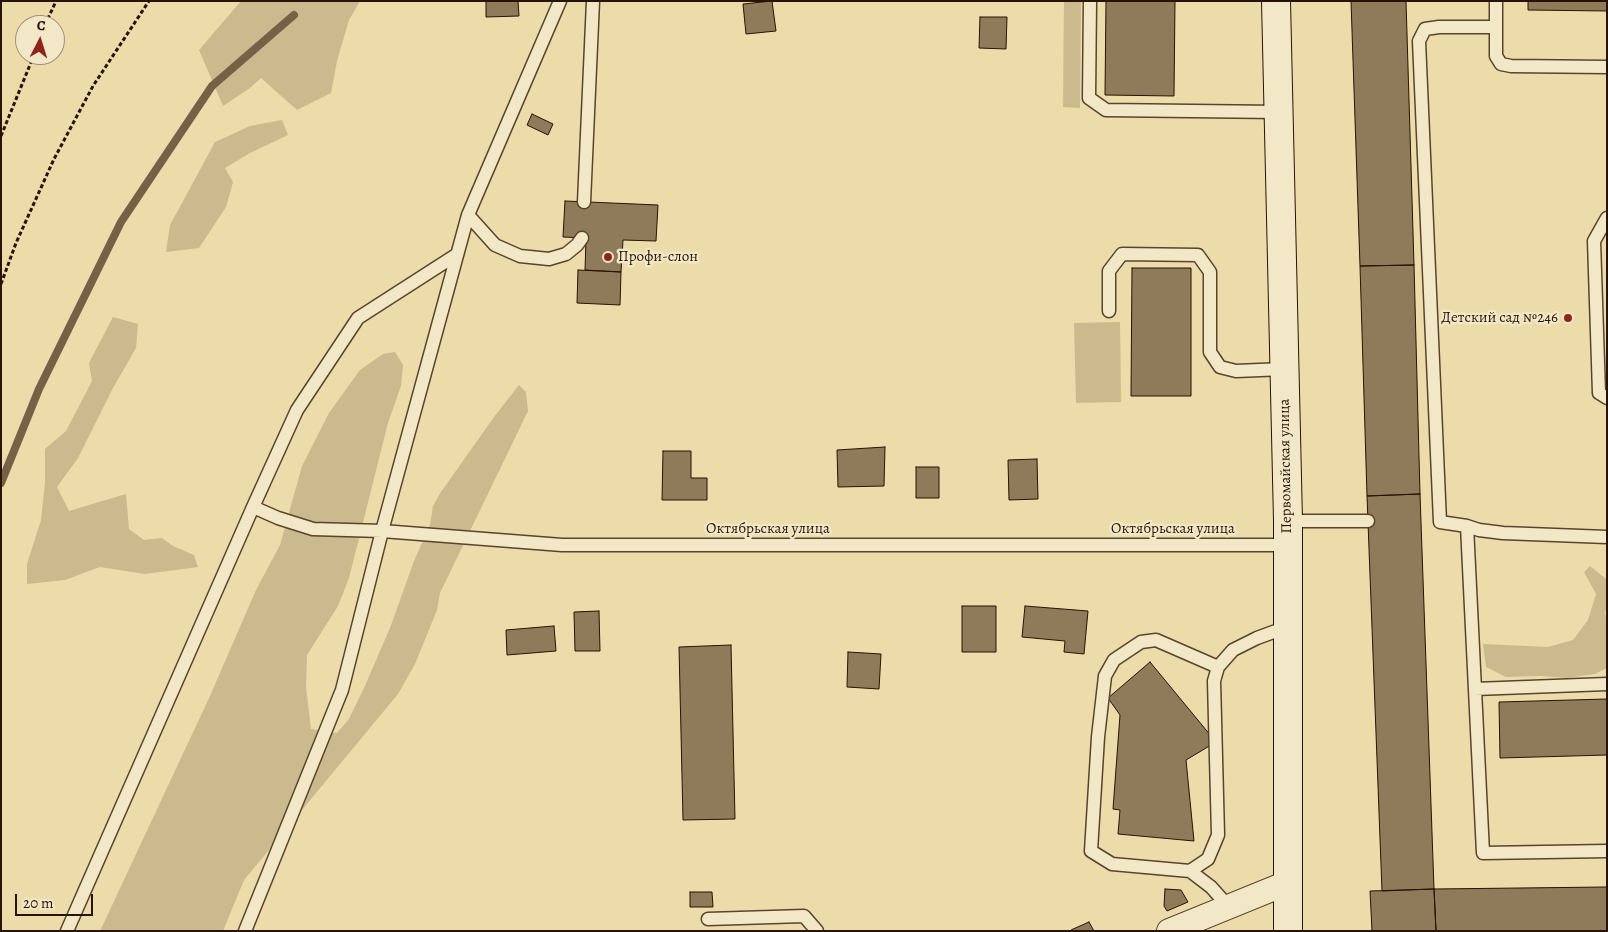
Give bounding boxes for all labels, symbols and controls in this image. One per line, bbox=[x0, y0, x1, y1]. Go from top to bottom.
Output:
north arrow bbox=[15, 15, 65, 65]
text: С bbox=[36, 16, 46, 35]
place label: Профи-слон bbox=[618, 248, 698, 266]
marker: Профи-слон bbox=[602, 251, 614, 263]
place label: Детский сад №246 bbox=[1441, 309, 1558, 327]
marker: Детский сад №246 bbox=[1562, 312, 1574, 324]
street label: Первомайская улица bbox=[1276, 398, 1296, 534]
street label: Октябрьская улица bbox=[706, 520, 830, 538]
street label: Октябрьская улица bbox=[1111, 520, 1235, 538]
scale bar bbox=[18, 884, 95, 916]
text: 20 m bbox=[23, 893, 54, 913]

